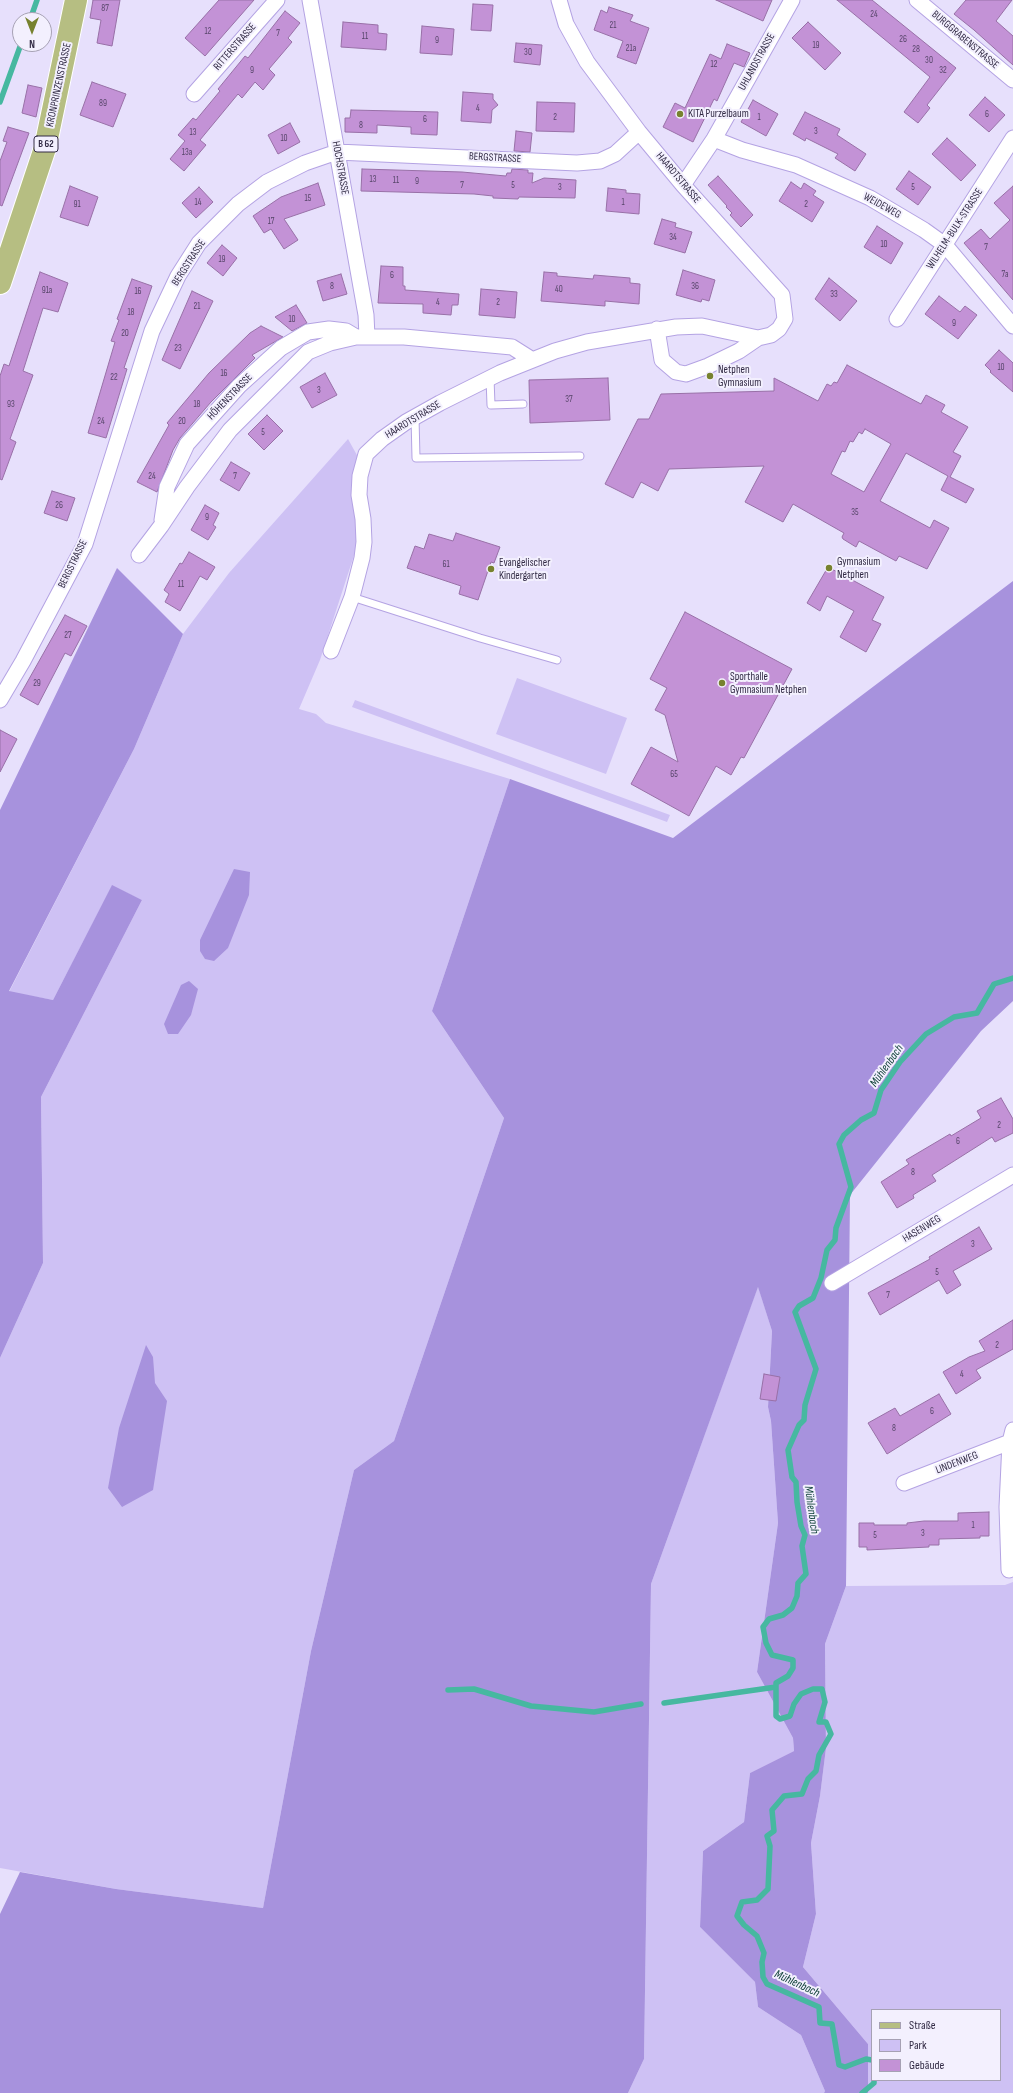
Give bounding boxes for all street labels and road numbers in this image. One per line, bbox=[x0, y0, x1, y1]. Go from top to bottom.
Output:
street label: BURGGRABENSTRASSE bbox=[929, 8, 1001, 72]
street label: RITTERSTRASSE bbox=[211, 21, 259, 73]
street label: UHLANDSTRASSE bbox=[736, 31, 778, 93]
street label: KRONPRINZENSTRASSE bbox=[44, 42, 74, 128]
road number: B 62 bbox=[34, 136, 58, 152]
street label: HOCHSTRASSE bbox=[329, 140, 351, 196]
street label: BERGSTRASSE bbox=[468, 150, 522, 166]
street label: HAARDTSTRASSE bbox=[653, 150, 703, 206]
street label: WILHELM-BULK-STRASSE bbox=[924, 186, 986, 272]
street label: WEIDEWEG bbox=[861, 190, 903, 222]
street label: BERGSTRASSE bbox=[169, 237, 209, 289]
street label: HÖHENSTRASSE bbox=[205, 371, 255, 423]
street label: HAARDTSTRASSE bbox=[383, 398, 443, 442]
street label: BERGSTRASSE bbox=[56, 538, 90, 590]
street label: HASENWEG bbox=[901, 1212, 943, 1246]
street label: LINDENWEG bbox=[934, 1449, 980, 1477]

